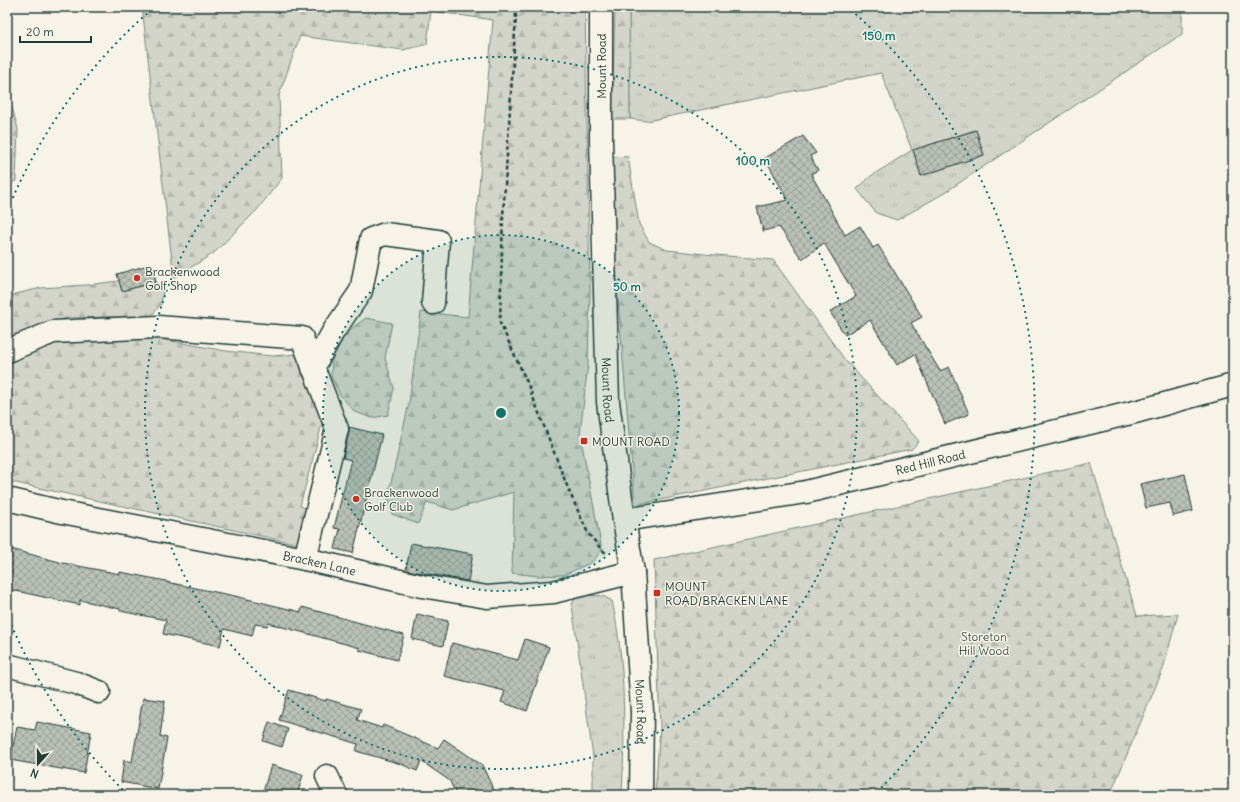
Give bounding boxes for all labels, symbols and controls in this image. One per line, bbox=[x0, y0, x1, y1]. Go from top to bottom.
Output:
scale bar bbox=[20, 18, 91, 44]
text: 20 m bbox=[26, 24, 54, 39]
text: 150 m bbox=[863, 28, 896, 43]
street label: Mount Road bbox=[594, 33, 609, 99]
text: 100 m bbox=[736, 153, 770, 168]
place label: Brackenwood Golf Shop bbox=[145, 264, 220, 293]
marker: Brackenwood Golf Shop bbox=[132, 273, 142, 283]
text: 50 m bbox=[613, 279, 642, 294]
street label: Mount Road bbox=[599, 357, 618, 423]
centre of rings bbox=[494, 406, 508, 420]
place label: MOUNT ROAD bbox=[592, 434, 670, 449]
marker: MOUNT ROAD bbox=[579, 436, 589, 446]
street label: Red Hill Road bbox=[894, 446, 967, 478]
place label: Brackenwood Golf Club bbox=[364, 485, 439, 514]
marker: Brackenwood Golf Club bbox=[351, 494, 361, 504]
street label: Bracken Lane bbox=[282, 547, 358, 578]
place label: MOUNT ROAD/BRACKEN LANE bbox=[665, 579, 789, 608]
marker: MOUNT ROAD/BRACKEN LANE bbox=[652, 588, 662, 598]
park label: Storeton Hill Wood bbox=[959, 629, 1009, 658]
street label: Mount Road bbox=[632, 679, 650, 745]
north arrow bbox=[18, 744, 58, 784]
text: N bbox=[28, 765, 40, 781]

